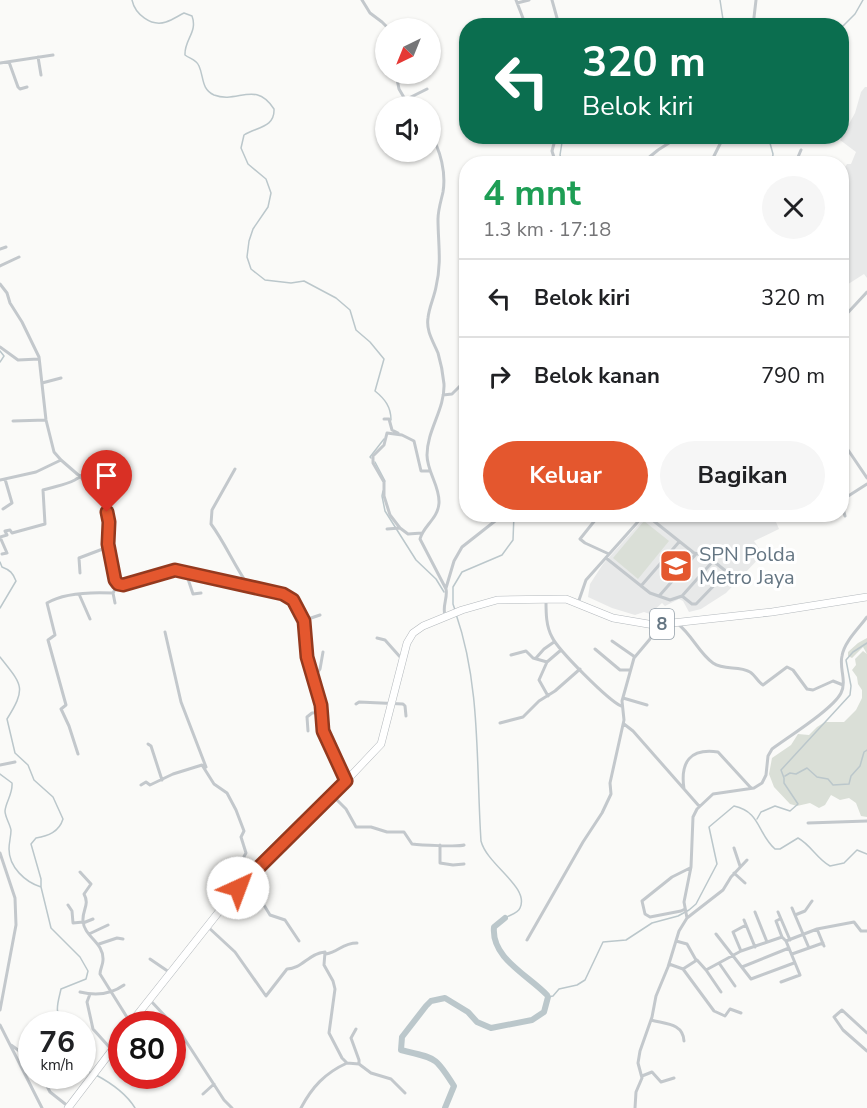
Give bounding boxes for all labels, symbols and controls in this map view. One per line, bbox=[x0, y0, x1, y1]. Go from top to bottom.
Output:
north arrow bbox=[375, 18, 441, 84]
map controls bbox=[375, 18, 441, 162]
text: 320 m bbox=[582, 34, 706, 91]
icon: left bbox=[483, 42, 561, 120]
text: Belok kiri bbox=[582, 88, 694, 125]
button: sound bbox=[375, 96, 441, 162]
text: 4 mnt bbox=[483, 169, 581, 218]
button: close bbox=[762, 176, 825, 239]
text: 1.3 km · 17:18 bbox=[483, 216, 611, 243]
icon: left bbox=[483, 282, 516, 315]
text: Belok kiri bbox=[534, 283, 630, 313]
text: 320 m bbox=[761, 283, 825, 313]
icon: right bbox=[483, 360, 516, 393]
text: Belok kanan bbox=[534, 361, 660, 391]
text: 790 m bbox=[761, 361, 825, 391]
button: Keluar bbox=[483, 441, 648, 510]
button: Bagikan bbox=[660, 441, 825, 510]
pin bbox=[81, 450, 132, 512]
icon: arrive bbox=[90, 459, 123, 492]
place label: SPN Polda Metro Jaya bbox=[699, 541, 795, 591]
school or university icon: SPN Polda Metro Jaya bbox=[658, 548, 694, 584]
road number: 8 bbox=[650, 609, 674, 639]
position arrow bbox=[206, 856, 270, 920]
speed limit sign: 80 bbox=[108, 1011, 186, 1089]
text: 76 bbox=[39, 1022, 75, 1063]
text: km/h bbox=[40, 1055, 74, 1075]

